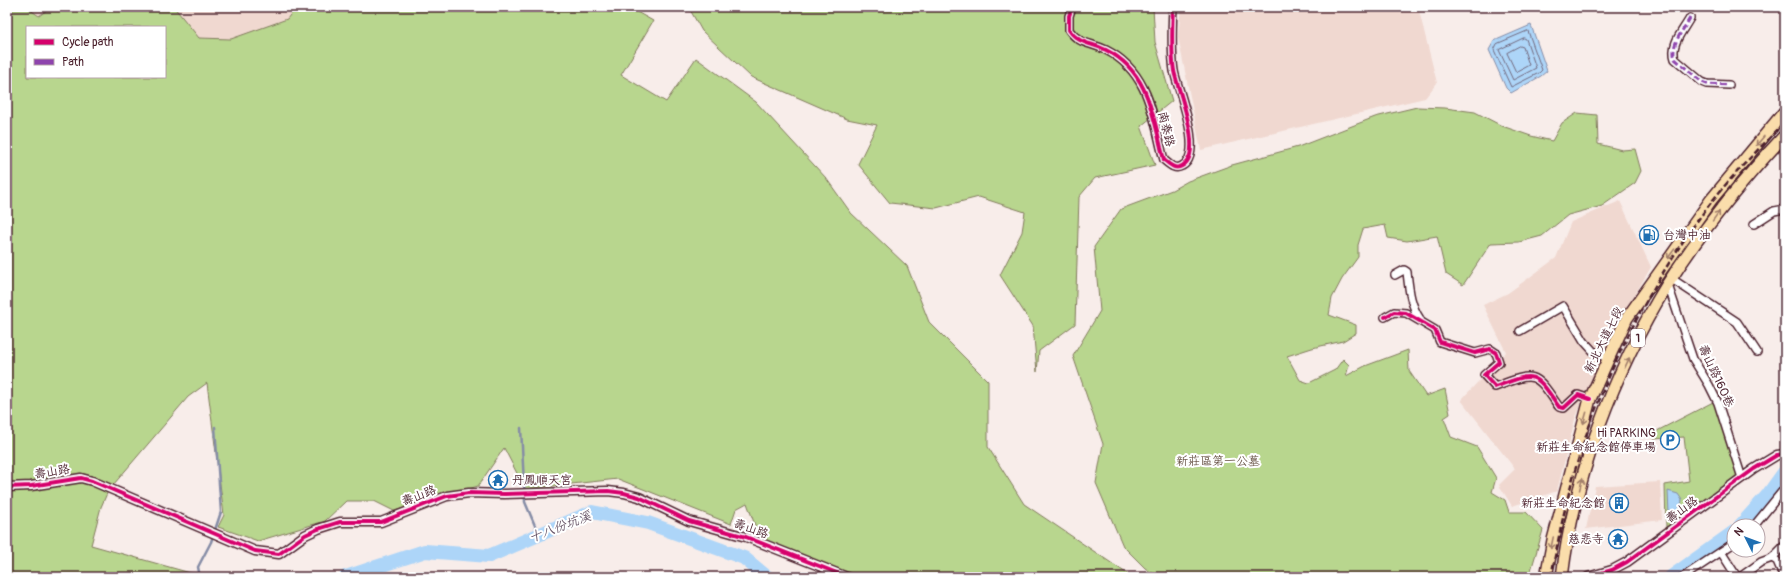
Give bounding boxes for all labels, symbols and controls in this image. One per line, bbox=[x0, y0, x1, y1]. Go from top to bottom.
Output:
legend bbox=[26, 26, 166, 78]
text: Cycle path bbox=[62, 35, 114, 50]
text: Path bbox=[62, 55, 84, 70]
street label: 南泰路 bbox=[1154, 110, 1178, 148]
one-way arrow bbox=[1756, 135, 1765, 146]
one-way arrow bbox=[1712, 211, 1720, 222]
fuel station icon: 台灣中油 bbox=[1638, 224, 1660, 246]
place label: 台灣中油 bbox=[1663, 228, 1711, 243]
one-way arrow bbox=[1667, 248, 1675, 259]
street label: 新北大道七段 bbox=[1581, 304, 1627, 376]
road number: 1 bbox=[1631, 329, 1645, 347]
street label: 壽山路160巷 bbox=[1695, 342, 1737, 410]
one-way arrow bbox=[1624, 357, 1631, 369]
one-way arrow bbox=[1581, 411, 1588, 424]
place label: Hi PARKING 新莊生命紀念館停車場 bbox=[1536, 426, 1656, 455]
parking icon: Hi PARKING 新莊生命紀念館停車場 bbox=[1659, 429, 1681, 451]
park label: 新莊區第一公墓 bbox=[1176, 454, 1260, 469]
street label: 壽山路 bbox=[33, 461, 71, 483]
temple icon: 丹鳳順天宮 bbox=[487, 469, 509, 491]
place label: 丹鳳順天宮 bbox=[512, 473, 572, 488]
one-way arrow bbox=[1578, 478, 1586, 491]
street label: 壽山路 bbox=[400, 483, 438, 509]
building icon: 新莊生命紀念館 bbox=[1608, 492, 1630, 514]
street label: 壽山路 bbox=[1663, 493, 1701, 527]
place label: 新莊生命紀念館 bbox=[1521, 496, 1605, 511]
water label: 十八份坑溪 bbox=[527, 508, 594, 546]
street label: 壽山路 bbox=[732, 516, 770, 542]
north arrow bbox=[1726, 518, 1766, 558]
text: N bbox=[1732, 524, 1747, 539]
temple icon: 慈悲寺 bbox=[1607, 528, 1629, 550]
place label: 慈悲寺 bbox=[1568, 532, 1604, 547]
one-way arrow bbox=[1548, 536, 1556, 549]

